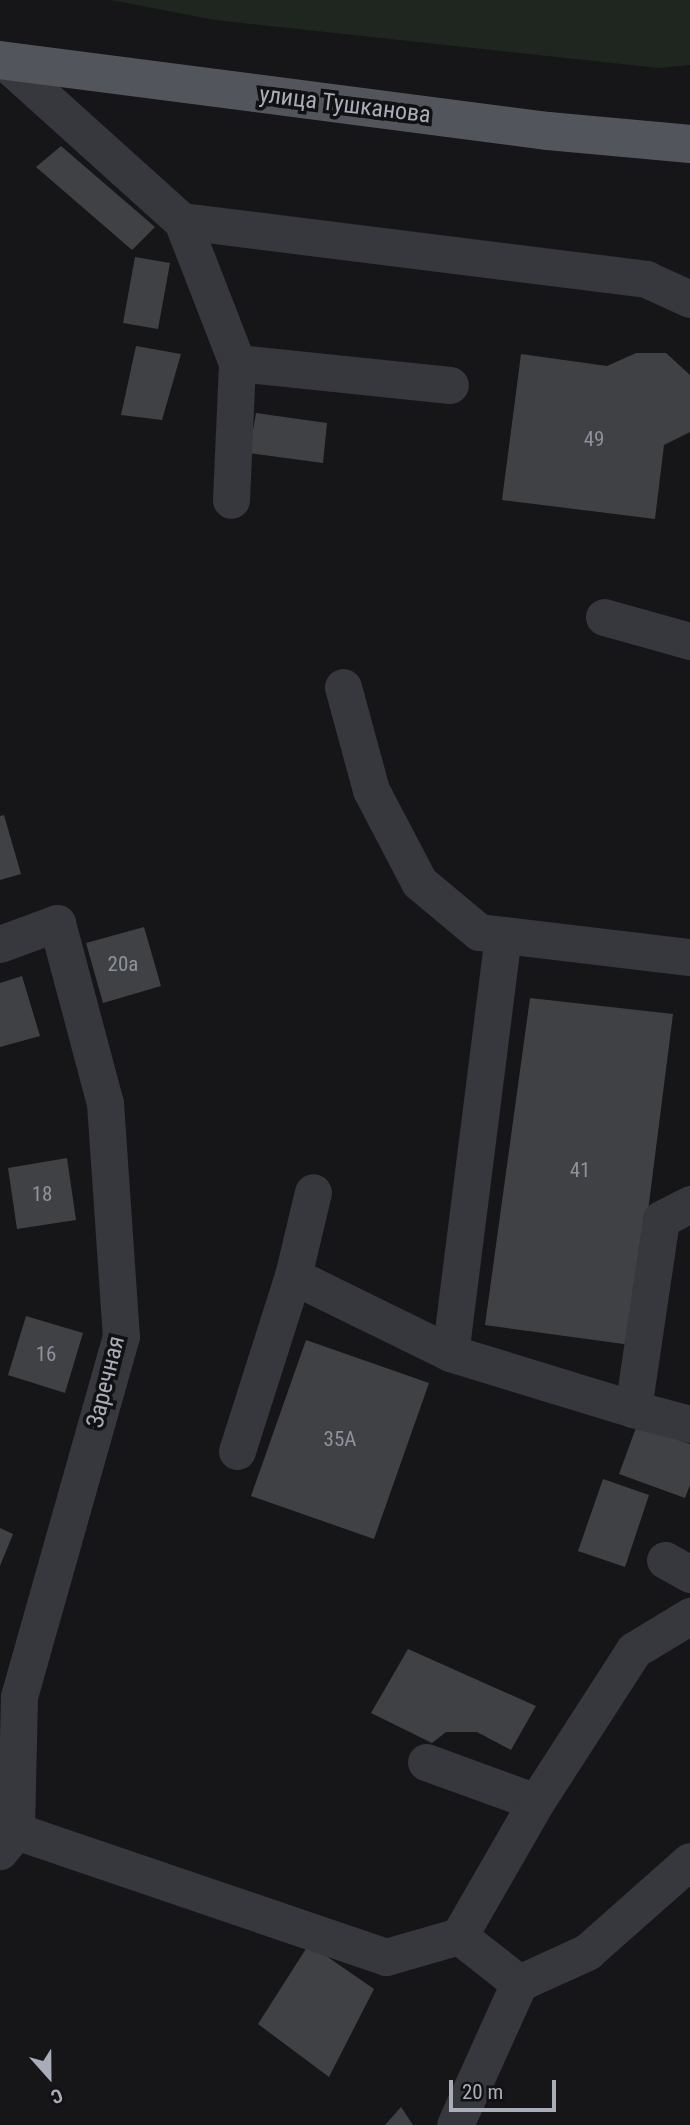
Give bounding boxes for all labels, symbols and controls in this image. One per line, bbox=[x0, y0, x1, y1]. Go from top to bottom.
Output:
street label: улица Тушканова bbox=[257, 80, 433, 130]
house number: 49 bbox=[584, 426, 604, 452]
house number: 20а bbox=[108, 951, 138, 977]
house number: 41 bbox=[570, 1157, 590, 1183]
house number: 18 bbox=[32, 1181, 52, 1207]
street label: Заречная bbox=[81, 1333, 131, 1431]
house number: 16 bbox=[36, 1341, 56, 1367]
house number: 35А bbox=[324, 1426, 356, 1452]
north arrow bbox=[14, 2041, 84, 2111]
scale bar bbox=[452, 2066, 559, 2110]
text: 20 m bbox=[462, 2080, 503, 2104]
text: С bbox=[48, 2083, 66, 2109]

